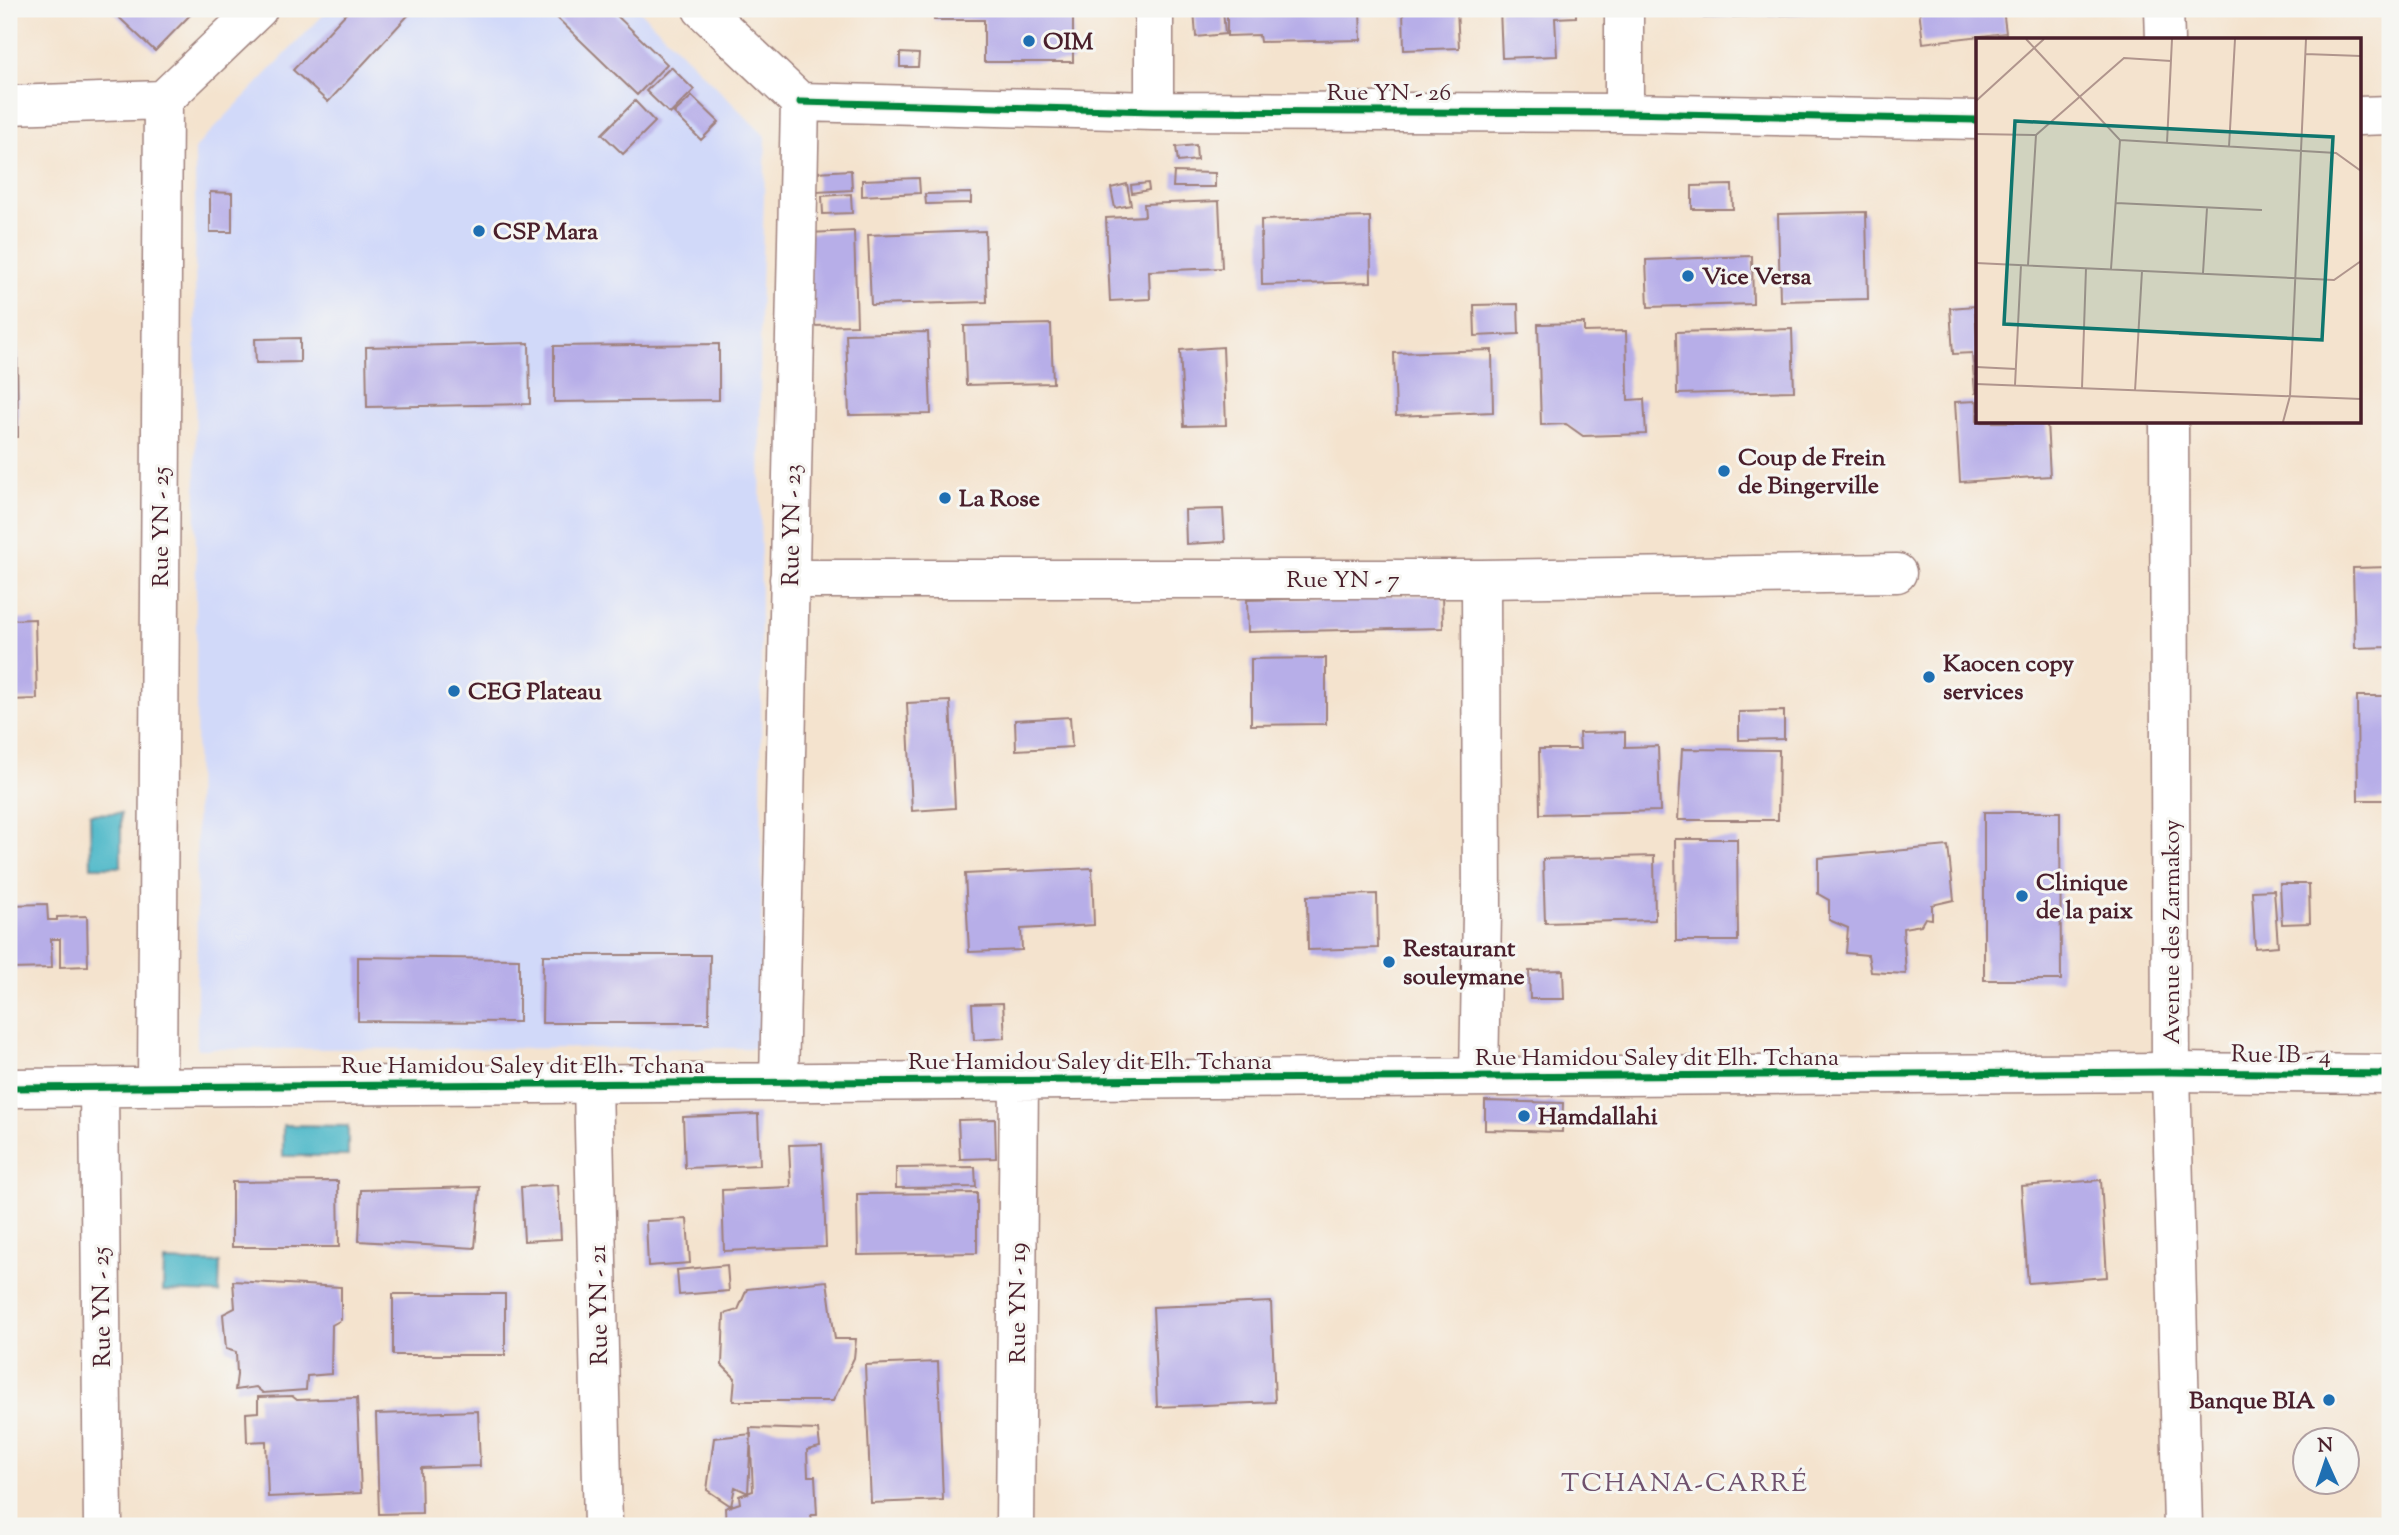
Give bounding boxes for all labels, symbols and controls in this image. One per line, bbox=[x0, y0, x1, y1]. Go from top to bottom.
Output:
place label: OIM bbox=[1043, 26, 1094, 60]
marker: OIM bbox=[1021, 33, 1037, 49]
inset map bbox=[1976, 38, 2360, 424]
street label: Rue YN - 26 bbox=[1327, 77, 1451, 111]
place label: CSP Mara bbox=[493, 216, 599, 250]
marker: CSP Mara bbox=[471, 223, 487, 239]
place label: Vice Versa bbox=[1702, 261, 1812, 295]
marker: Vice Versa bbox=[1680, 268, 1696, 284]
place label: Coup de Frein de Bingerville bbox=[1738, 442, 1887, 504]
marker: Coup de Frein de Bingerville bbox=[1716, 463, 1732, 479]
street label: Rue YN - 23 bbox=[775, 464, 811, 586]
street label: Rue YN - 25 bbox=[145, 467, 179, 587]
place label: La Rose bbox=[959, 483, 1040, 517]
marker: La Rose bbox=[937, 490, 953, 506]
street label: Rue YN - 7 bbox=[1286, 564, 1400, 598]
place label: Kaocen copy services bbox=[1943, 648, 2074, 710]
marker: Kaocen copy services bbox=[1921, 669, 1937, 685]
place label: CEG Plateau bbox=[468, 676, 602, 710]
marker: CEG Plateau bbox=[446, 683, 462, 699]
street label: Avenue des Zarmakoy bbox=[2156, 819, 2190, 1045]
place label: Clinique de la paix bbox=[2036, 867, 2133, 929]
marker: Clinique de la paix bbox=[2014, 888, 2030, 904]
place label: Restaurant souleymane bbox=[1403, 933, 1525, 995]
marker: Restaurant souleymane bbox=[1381, 954, 1397, 970]
street label: Rue IB - 4 bbox=[2231, 1038, 2331, 1074]
street label: Rue Hamidou Saley dit Elh. Tchana bbox=[1475, 1042, 1839, 1076]
street label: Rue Hamidou Saley dit Elh. Tchana bbox=[908, 1046, 1272, 1080]
street label: Rue Hamidou Saley dit Elh. Tchana bbox=[341, 1050, 705, 1084]
place label: Hamdallahi bbox=[1538, 1101, 1658, 1135]
marker: Hamdallahi bbox=[1516, 1108, 1532, 1124]
street label: Rue YN - 19 bbox=[1002, 1243, 1036, 1363]
street label: Rue YN - 21 bbox=[582, 1244, 618, 1366]
street label: Rue YN - 25 bbox=[85, 1246, 121, 1368]
place label: Banque BIA bbox=[2189, 1385, 2316, 1419]
marker: Banque BIA bbox=[2321, 1392, 2337, 1408]
north arrow bbox=[2290, 1426, 2360, 1496]
text: N bbox=[2317, 1433, 2334, 1460]
district label: TCHANA-CARRÉ bbox=[1561, 1466, 1809, 1503]

